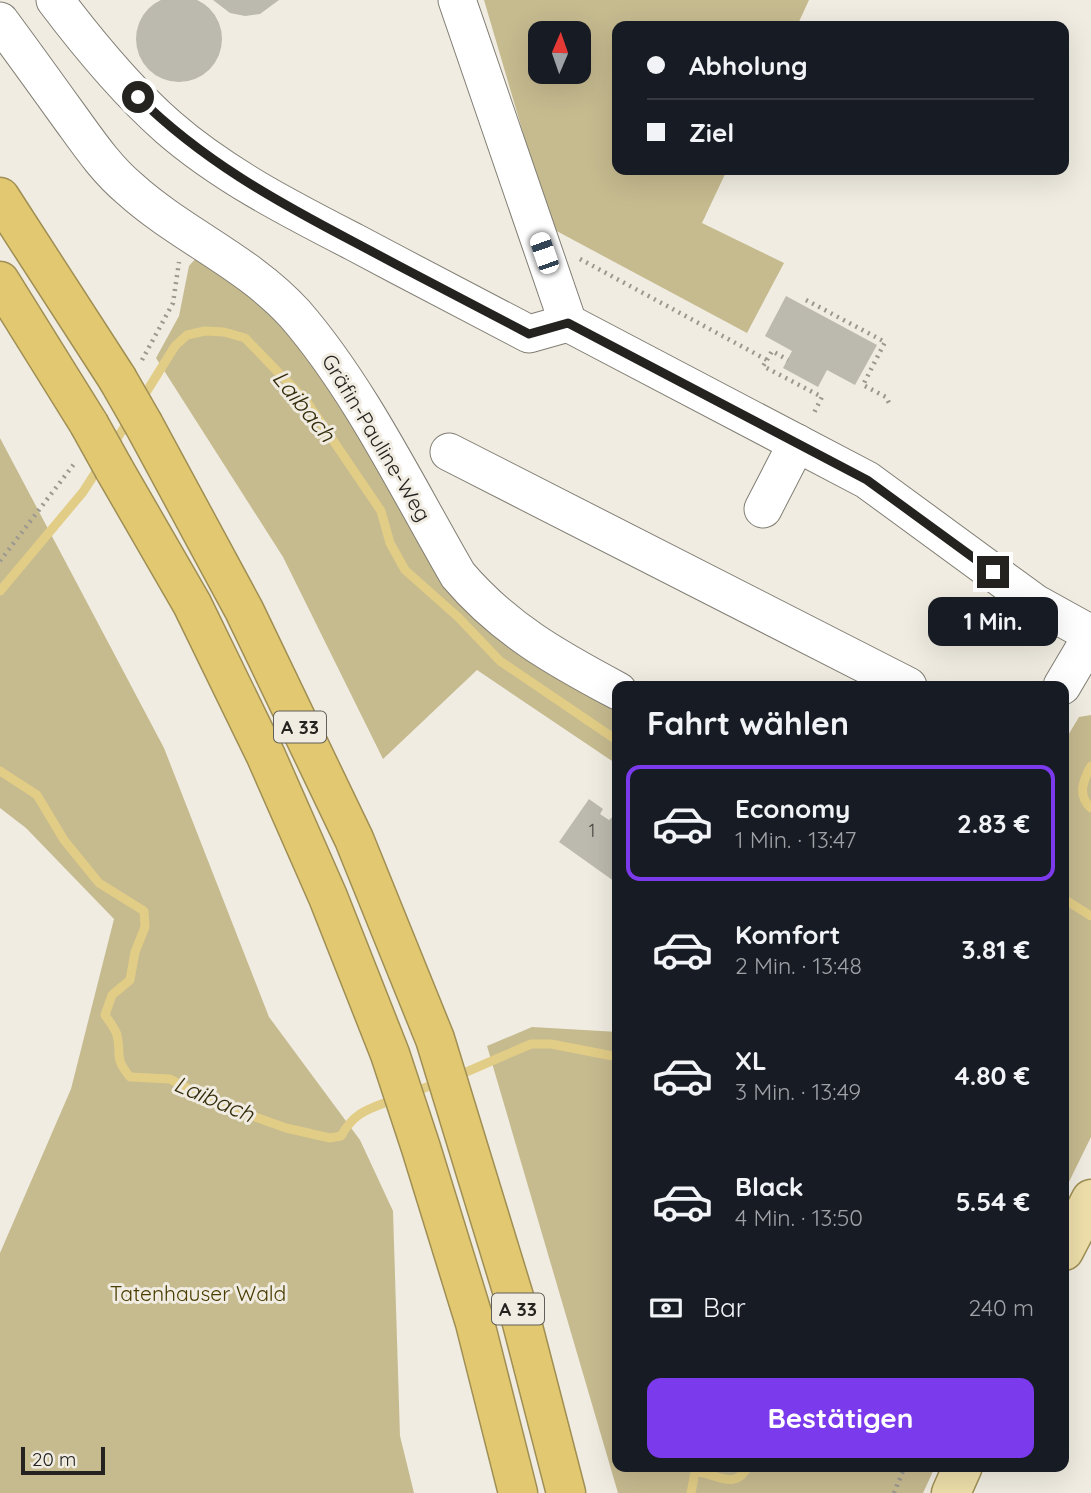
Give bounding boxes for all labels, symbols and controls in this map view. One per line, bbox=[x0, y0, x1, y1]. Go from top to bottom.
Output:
north arrow bbox=[528, 21, 592, 84]
map controls bbox=[528, 21, 591, 84]
text: Abholung bbox=[689, 49, 808, 82]
route start bbox=[122, 81, 154, 113]
text: Ziel bbox=[689, 116, 734, 149]
car bbox=[528, 230, 561, 276]
street label: Gräfin-Pauline-Weg bbox=[317, 349, 437, 526]
water label: Laibach bbox=[267, 364, 343, 448]
route end bbox=[977, 556, 1009, 588]
callout: 1 Min. bbox=[928, 596, 1058, 646]
text: 1 Min. bbox=[963, 607, 1023, 636]
text: Fahrt wählen bbox=[647, 703, 849, 743]
road number: A 33 bbox=[274, 712, 326, 742]
icon: car bbox=[651, 792, 714, 855]
text: Economy bbox=[735, 792, 850, 825]
text: 2.83 € bbox=[957, 807, 1030, 840]
house number: 1 bbox=[589, 819, 595, 842]
text: 1 Min. · 13:47 bbox=[735, 825, 856, 854]
icon: car bbox=[651, 918, 714, 981]
text: Komfort bbox=[735, 918, 840, 951]
text: 3.81 € bbox=[962, 933, 1030, 966]
text: 2 Min. · 13:48 bbox=[735, 951, 862, 980]
icon: car bbox=[651, 1044, 714, 1107]
text: XL bbox=[735, 1044, 767, 1077]
text: 4.80 € bbox=[954, 1059, 1030, 1092]
water label: Laibach bbox=[170, 1069, 259, 1129]
text: 3 Min. · 13:49 bbox=[735, 1077, 861, 1106]
icon: car bbox=[651, 1170, 714, 1233]
text: Black bbox=[735, 1170, 804, 1203]
text: 5.54 € bbox=[956, 1185, 1030, 1218]
text: 4 Min. · 13:50 bbox=[735, 1203, 863, 1232]
park label: Tatenhauser Wald bbox=[110, 1280, 286, 1306]
icon: cash bbox=[647, 1289, 685, 1327]
text: Bar bbox=[703, 1291, 746, 1324]
text: 240 m bbox=[969, 1293, 1034, 1322]
road number: A 33 bbox=[492, 1294, 544, 1324]
button: Bestätigen bbox=[647, 1378, 1034, 1458]
scale bar bbox=[21, 1444, 105, 1476]
text: 20 m bbox=[32, 1447, 76, 1471]

